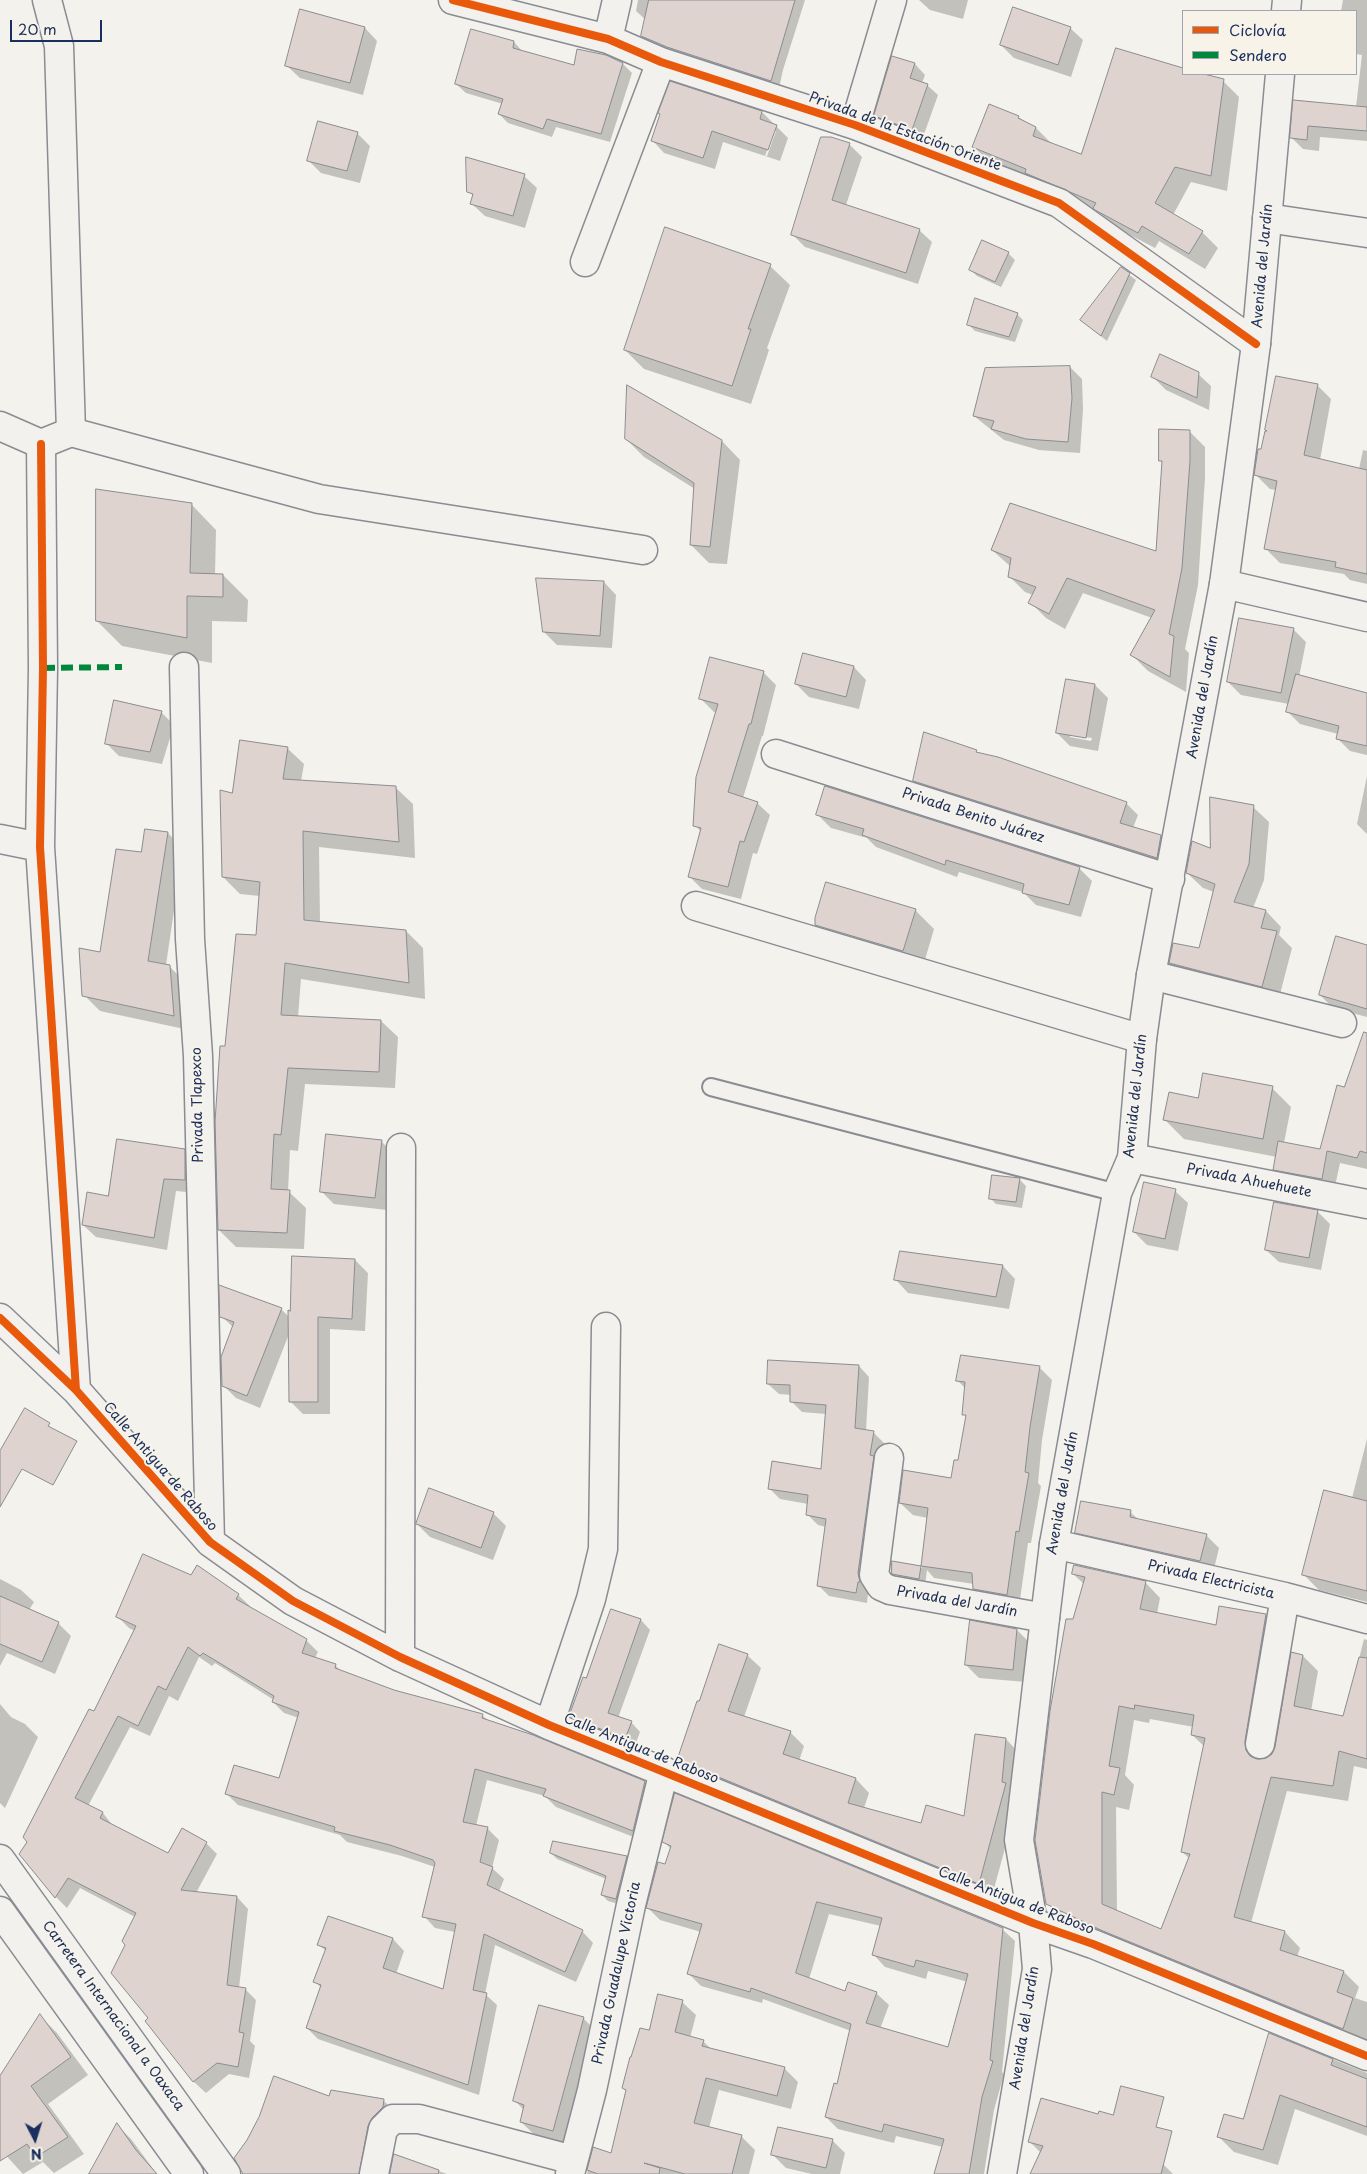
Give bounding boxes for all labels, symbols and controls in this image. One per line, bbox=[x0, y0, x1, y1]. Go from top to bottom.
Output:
scale bar bbox=[12, 10, 105, 42]
legend bbox=[1182, 10, 1357, 75]
text: 20 m bbox=[18, 17, 57, 40]
text: Ciclovía bbox=[1229, 18, 1286, 41]
text: Sendero bbox=[1229, 43, 1287, 66]
street label: Privada de la Estación Oriente bbox=[806, 89, 1004, 175]
street label: Avenida del Jardín bbox=[1249, 203, 1277, 329]
street label: Avenida del Jardín bbox=[1184, 634, 1222, 760]
street label: Privada Benito Juárez bbox=[900, 785, 1046, 847]
street label: Avenida del Jardín bbox=[1121, 1033, 1151, 1159]
street label: Privada Tlapexco bbox=[189, 1047, 207, 1163]
street label: Privada Ahuehuete bbox=[1185, 1161, 1313, 1201]
street label: Calle Antigua de Raboso bbox=[99, 1399, 221, 1535]
street label: Avenida del Jardín bbox=[1044, 1430, 1082, 1556]
street label: Privada Electricista bbox=[1146, 1557, 1276, 1603]
street label: Privada del Jardín bbox=[895, 1583, 1019, 1621]
street label: Calle Antigua de Raboso bbox=[561, 1710, 721, 1788]
street label: Calle Antigua de Raboso bbox=[936, 1863, 1096, 1939]
street label: Privada Guadalupe Victoria bbox=[589, 1880, 645, 2066]
street label: Carretera Internacional a Oaxaca bbox=[38, 1918, 188, 2114]
street label: Avenida del Jardín bbox=[1007, 1965, 1043, 2091]
north arrow bbox=[10, 2114, 60, 2164]
text: N bbox=[30, 2143, 43, 2165]

